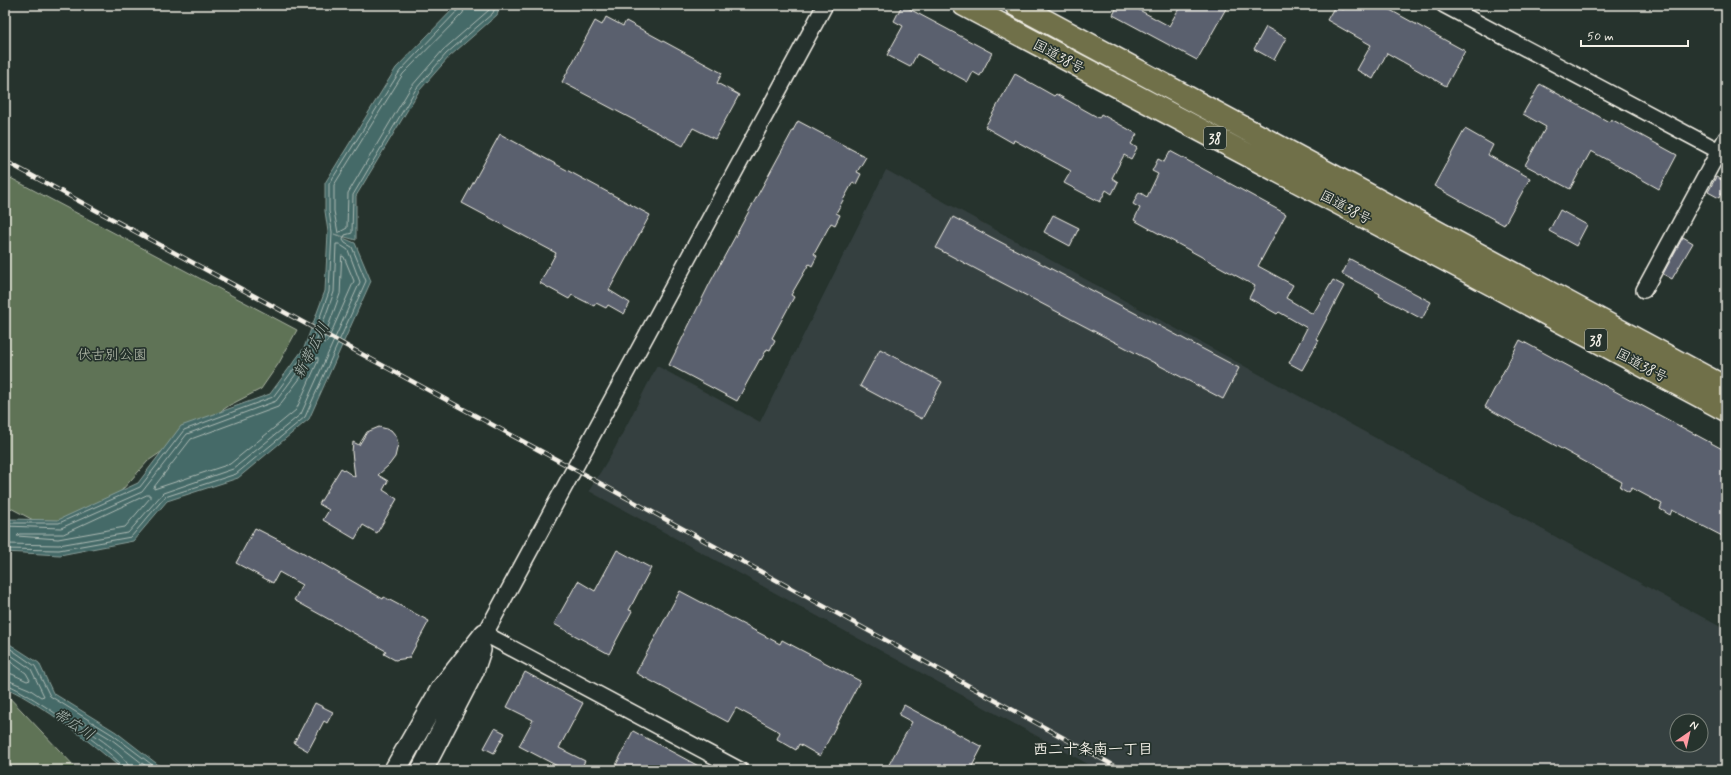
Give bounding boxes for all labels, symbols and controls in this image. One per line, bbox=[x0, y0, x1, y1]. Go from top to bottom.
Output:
scale bar bbox=[1581, 22, 1688, 48]
text: 50 m bbox=[1587, 29, 1614, 45]
street label: 国道38号 bbox=[1030, 36, 1087, 78]
road number: 38 bbox=[1204, 127, 1226, 149]
street label: 国道38号 bbox=[1317, 187, 1374, 229]
water label: 新帯広川 bbox=[289, 319, 334, 382]
road number: 38 bbox=[1585, 329, 1607, 351]
street label: 国道38号 bbox=[1613, 345, 1670, 387]
park label: 伏古別公園 bbox=[77, 346, 147, 364]
water label: 帯広川 bbox=[49, 704, 98, 745]
north arrow bbox=[1669, 713, 1709, 753]
text: N bbox=[1687, 718, 1701, 733]
district label: 西二十条南一丁目 bbox=[1033, 740, 1153, 760]

